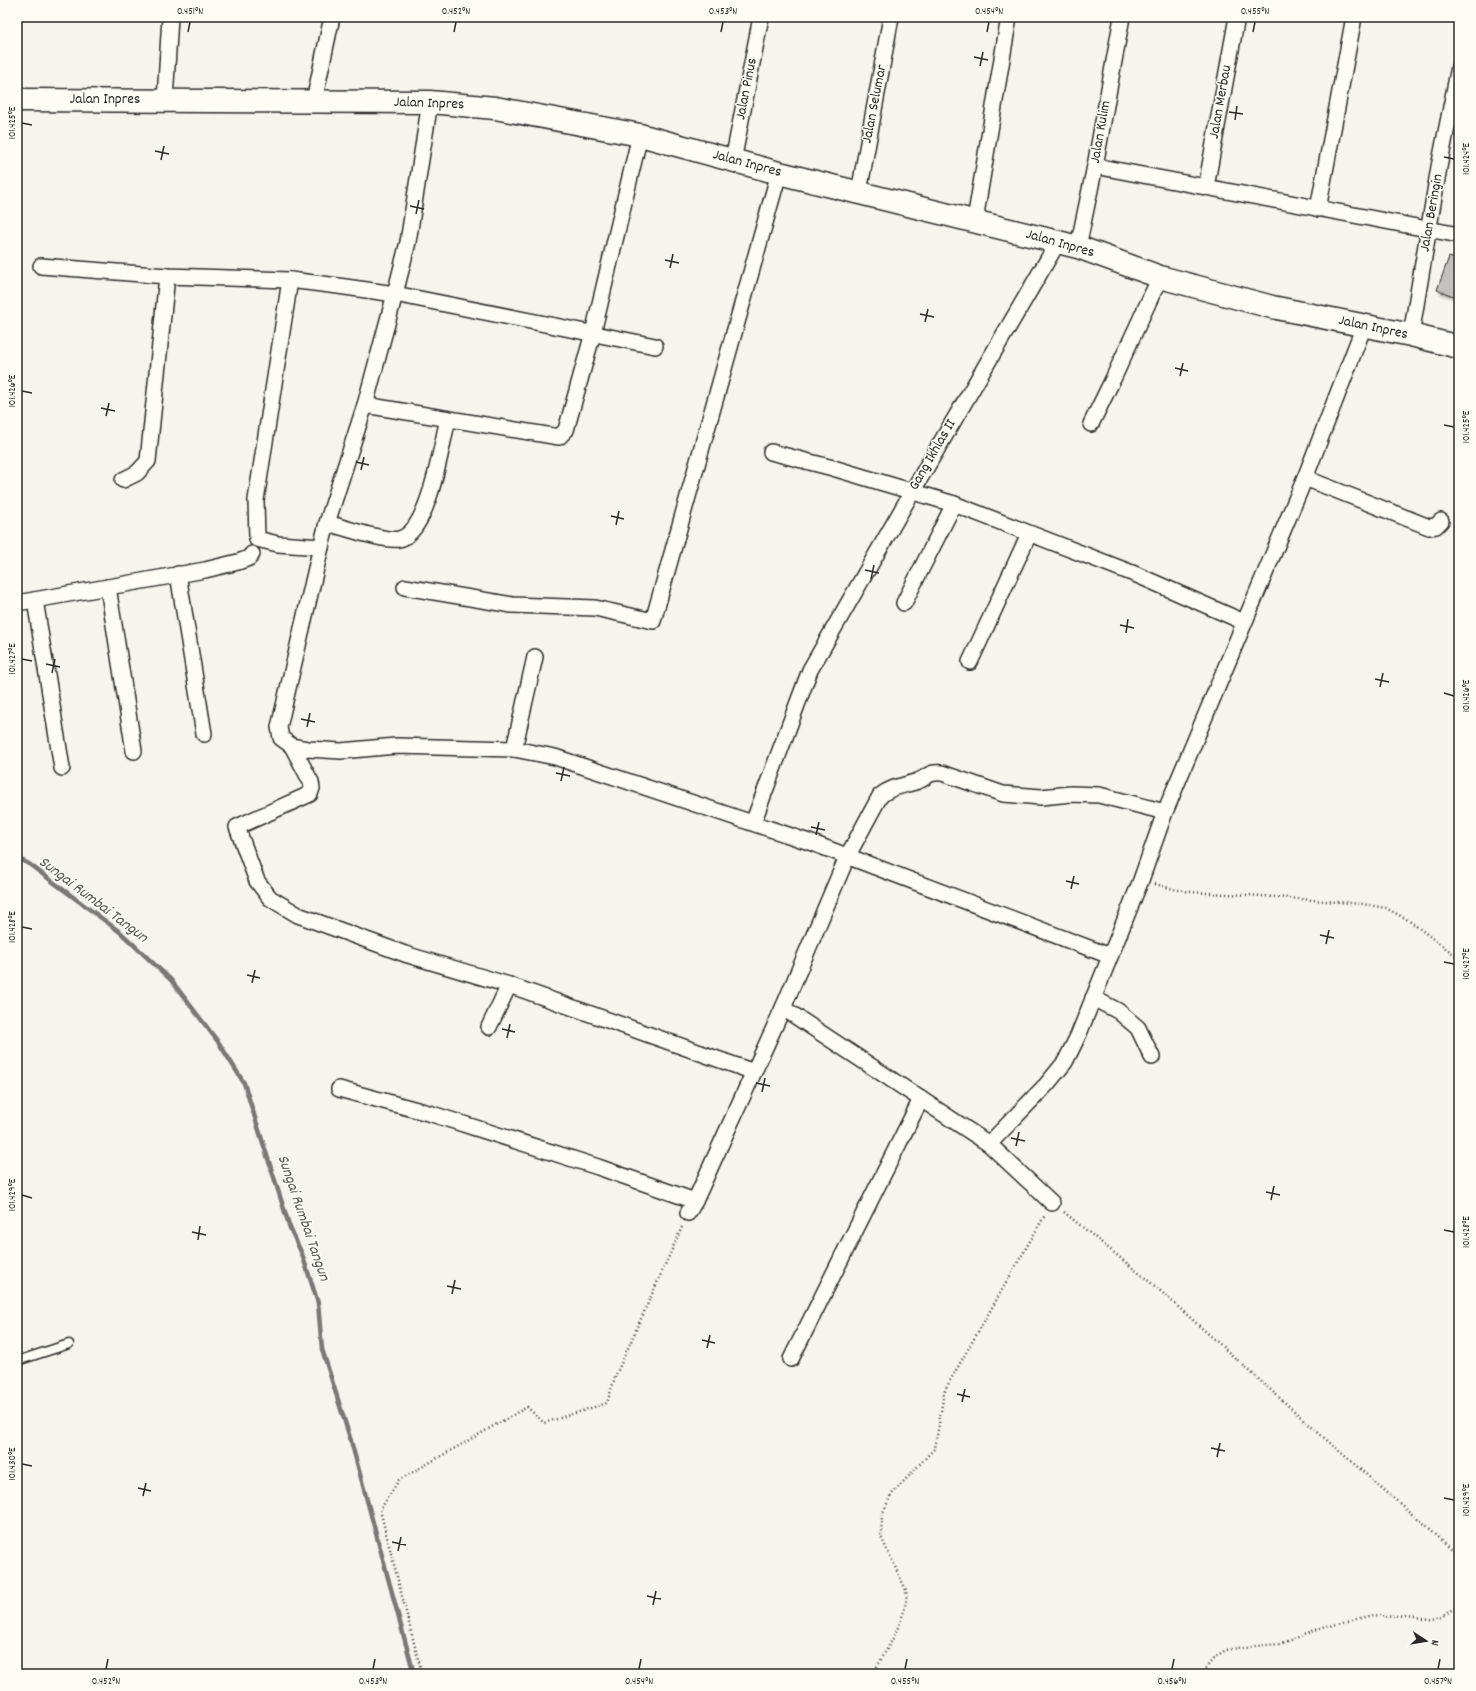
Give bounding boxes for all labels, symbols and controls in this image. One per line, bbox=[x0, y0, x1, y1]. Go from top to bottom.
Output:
text: 0.451°N bbox=[177, 5, 203, 19]
text: 0.452°N bbox=[442, 5, 470, 19]
text: 0.453°N bbox=[709, 5, 737, 19]
text: 0.454°N bbox=[975, 5, 1003, 19]
text: 0.455°N bbox=[1241, 5, 1269, 19]
street label: Jalan Pinus bbox=[730, 56, 764, 122]
street label: Jalan Selumar bbox=[857, 62, 893, 145]
street label: Jalan Merbau bbox=[1204, 63, 1238, 141]
street label: Jalan Inpres bbox=[70, 89, 140, 111]
street label: Jalan Inpres bbox=[393, 92, 465, 116]
street label: Jalan Kulim bbox=[1085, 99, 1117, 165]
text: 101.425°E bbox=[6, 106, 20, 139]
text: 101.424°E bbox=[1460, 143, 1474, 175]
street label: Jalan Inpres bbox=[710, 144, 784, 184]
street label: Jalan Beringin bbox=[1414, 172, 1450, 254]
street label: Jalan Inpres bbox=[1023, 224, 1097, 264]
street label: Jalan Inpres bbox=[1336, 310, 1410, 346]
text: 101.426°E bbox=[6, 374, 20, 407]
text: 101.425°E bbox=[1460, 410, 1474, 443]
street label: Gang Ikhlas II bbox=[904, 415, 962, 495]
text: 101.427°E bbox=[6, 643, 20, 675]
text: 101.426°E bbox=[1460, 679, 1474, 712]
water label: Sungai Rumbai Tangun bbox=[33, 851, 153, 949]
text: 101.428°E bbox=[6, 911, 20, 943]
text: 101.427°E bbox=[1460, 948, 1474, 980]
water label: Sungai Rumbai Tangun bbox=[271, 1152, 336, 1285]
text: 101.429°E bbox=[6, 1178, 20, 1211]
text: 101.428°E bbox=[1460, 1216, 1474, 1248]
text: 101.430°E bbox=[6, 1447, 20, 1481]
text: 101.429°E bbox=[1460, 1483, 1474, 1516]
north arrow bbox=[1406, 1621, 1446, 1661]
text: N bbox=[1425, 1638, 1442, 1648]
text: 0.452°N bbox=[92, 1675, 120, 1689]
text: 0.453°N bbox=[359, 1675, 387, 1689]
text: 0.454°N bbox=[625, 1675, 653, 1689]
text: 0.455°N bbox=[891, 1675, 919, 1689]
text: 0.456°N bbox=[1158, 1675, 1187, 1689]
text: 0.457°N bbox=[1424, 1675, 1452, 1689]

